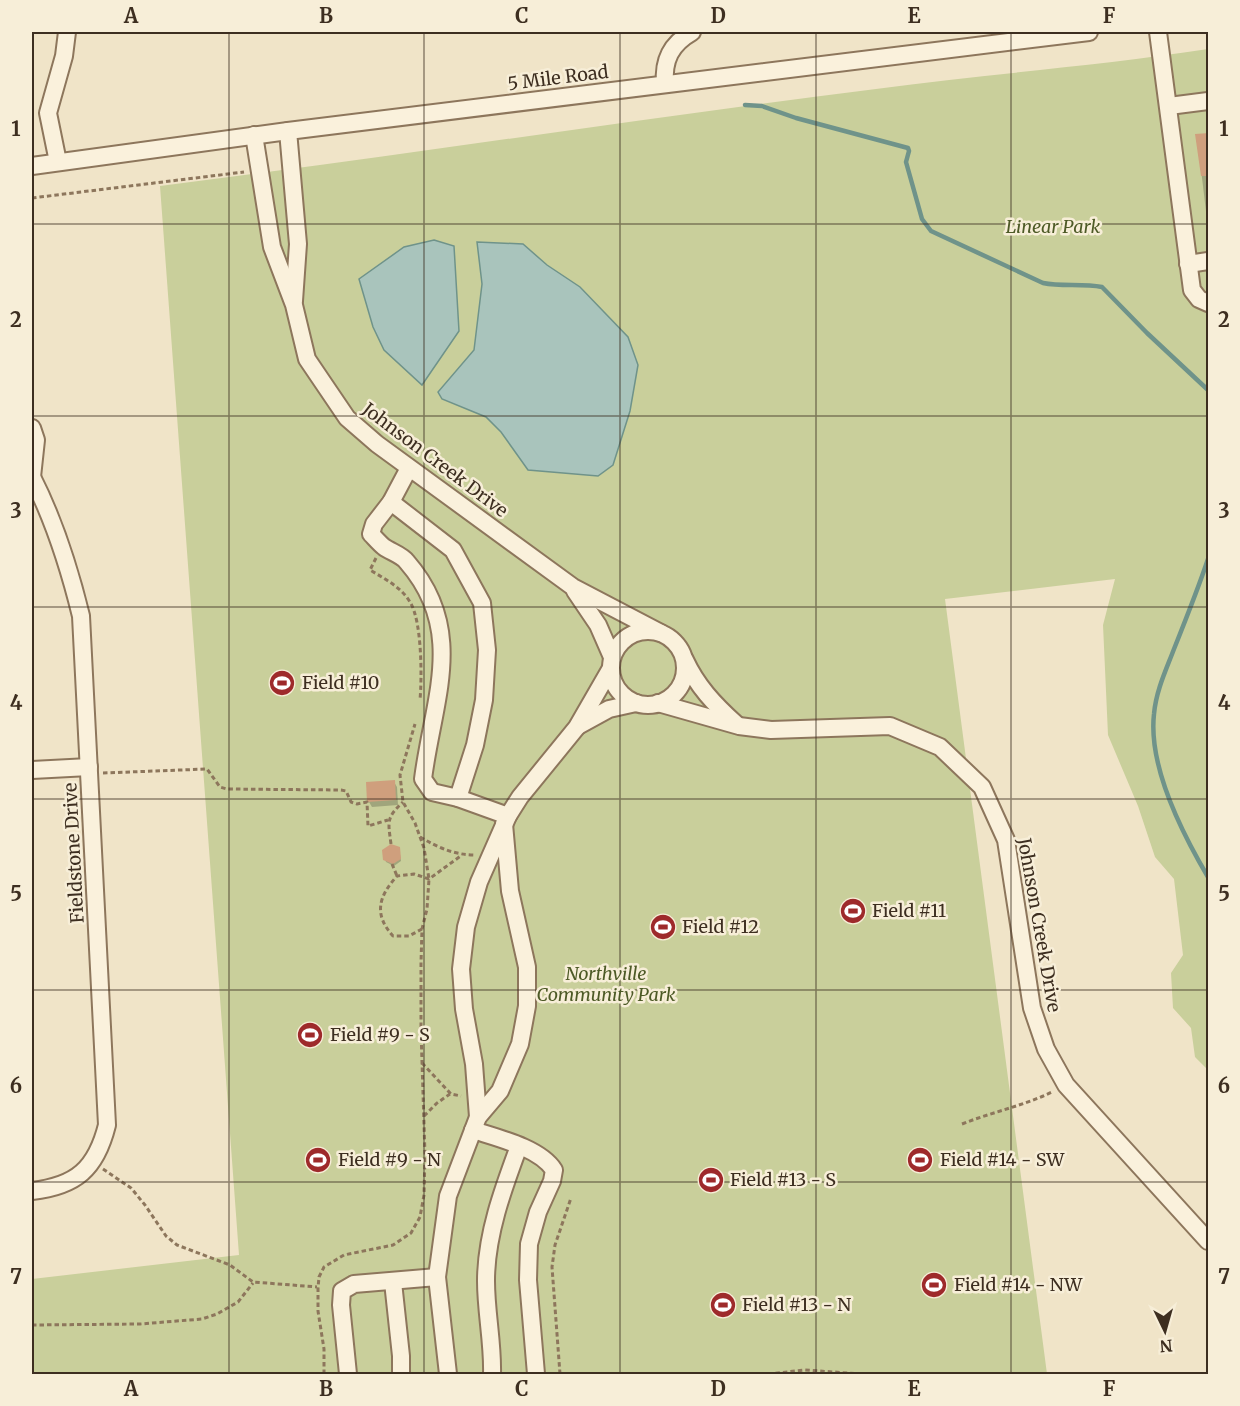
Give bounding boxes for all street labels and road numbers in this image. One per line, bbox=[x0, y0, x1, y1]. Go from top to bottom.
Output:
street label: 5 Mile Road bbox=[506, 60, 610, 95]
street label: Johnson Creek Drive bbox=[357, 397, 513, 522]
street label: Fieldstone Drive bbox=[58, 782, 89, 924]
street label: Johnson Creek Drive bbox=[1013, 835, 1066, 1014]

